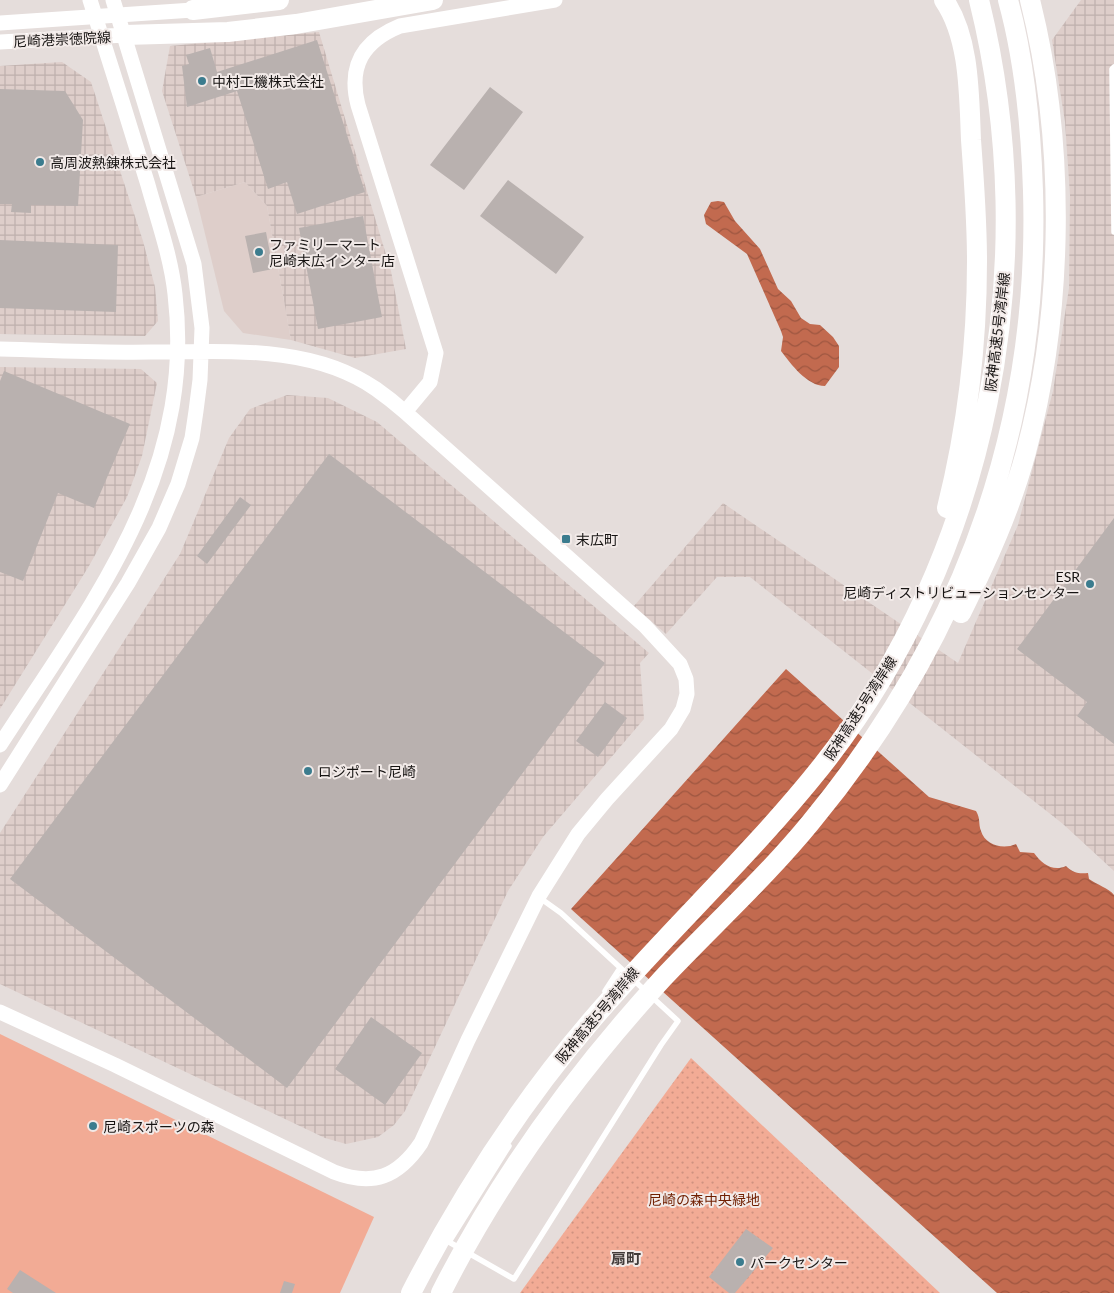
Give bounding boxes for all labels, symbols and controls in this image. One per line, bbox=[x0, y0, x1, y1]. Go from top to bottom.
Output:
street label: 尼崎港崇徳院線 bbox=[13, 28, 111, 50]
place label: 中村工機株式会社 bbox=[212, 73, 324, 90]
marker: 中村工機株式会社 bbox=[196, 75, 208, 87]
place label: 高周波熱錬株式会社 bbox=[50, 154, 176, 171]
marker: 高周波熱錬株式会社 bbox=[34, 156, 46, 168]
place label: ファミリーマート 尼崎末広インター店 bbox=[269, 236, 395, 269]
marker: ファミリーマート 尼崎末広インター店 bbox=[253, 246, 265, 258]
street label: 阪神高速5号湾岸線 bbox=[981, 271, 1013, 393]
place label: 末広町 bbox=[576, 531, 618, 548]
marker: 末広町 bbox=[560, 533, 572, 545]
place label: ESR 尼崎ディストリビューションセンター bbox=[843, 568, 1080, 601]
marker: ESR 尼崎ディストリビューションセンター bbox=[1084, 578, 1096, 590]
street label: 阪神高速5号湾岸線 bbox=[820, 653, 900, 763]
place label: ロジポート尼崎 bbox=[318, 763, 416, 780]
marker: ロジポート尼崎 bbox=[302, 765, 314, 777]
street label: 阪神高速5号湾岸線 bbox=[552, 964, 642, 1066]
place label: 尼崎スポーツの森 bbox=[103, 1118, 215, 1135]
marker: 尼崎スポーツの森 bbox=[87, 1120, 99, 1132]
park label: 尼崎の森中央緑地 bbox=[648, 1191, 760, 1208]
district label: 扇町 bbox=[611, 1249, 641, 1267]
place label: パークセンター bbox=[750, 1254, 848, 1271]
marker: パークセンター bbox=[734, 1256, 746, 1268]

